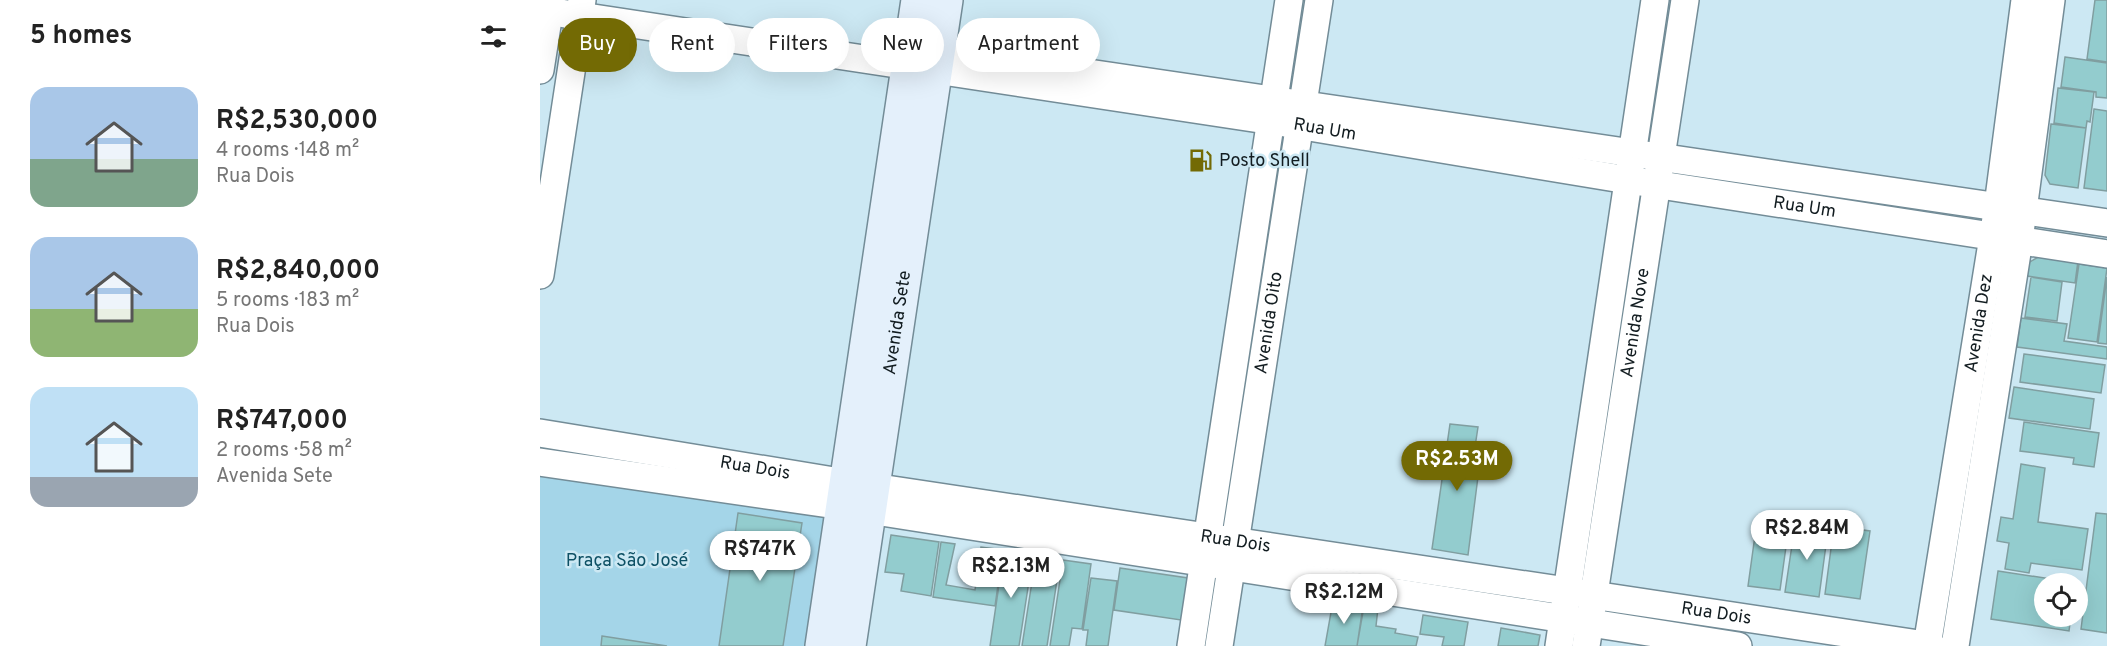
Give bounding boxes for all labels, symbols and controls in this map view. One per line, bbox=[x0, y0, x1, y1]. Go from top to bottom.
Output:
chip: Buy bbox=[558, 18, 637, 72]
chip: Rent bbox=[649, 18, 735, 72]
chip: Filters bbox=[747, 18, 849, 72]
chip: New bbox=[861, 18, 944, 72]
chip: Apartment bbox=[956, 18, 1100, 72]
text: 5 homes bbox=[30, 20, 132, 53]
icon: filters bbox=[477, 20, 510, 53]
text: R$2,530,000 bbox=[216, 105, 378, 138]
icon: home bbox=[78, 111, 150, 183]
street label: Rua Um bbox=[1292, 113, 1358, 146]
text: 4 rooms · 148 m² bbox=[216, 138, 359, 164]
fuel station icon: Posto Shell bbox=[1188, 148, 1214, 174]
place label: Posto Shell bbox=[1219, 150, 1310, 173]
text: Rua Dois bbox=[216, 164, 295, 190]
street label: Rua Um bbox=[1772, 191, 1838, 223]
text: R$2,840,000 bbox=[216, 255, 380, 288]
icon: home bbox=[78, 261, 150, 333]
street label: Avenida Nove bbox=[1616, 266, 1655, 379]
street label: Avenida Sete bbox=[878, 269, 917, 376]
street label: Avenida Oito bbox=[1250, 270, 1288, 376]
street label: Avenida Dez bbox=[1960, 272, 1998, 374]
text: 5 rooms · 183 m² bbox=[216, 288, 359, 314]
text: Rua Dois bbox=[216, 314, 295, 340]
text: R$747,000 bbox=[216, 405, 348, 438]
icon: home bbox=[78, 411, 150, 483]
text: 2 rooms · 58 m² bbox=[216, 438, 352, 464]
pin: R$2.53M bbox=[1402, 441, 1512, 492]
text: R$2.53M bbox=[1415, 447, 1499, 473]
street label: Rua Dois bbox=[718, 451, 792, 485]
text: Avenida Sete bbox=[216, 464, 333, 490]
pin: R$2.84M bbox=[1752, 510, 1862, 561]
text: R$2.84M bbox=[1765, 516, 1849, 542]
street label: Rua Dois bbox=[1199, 525, 1272, 558]
pin: R$747K bbox=[711, 531, 809, 582]
text: R$747K bbox=[724, 537, 796, 563]
pin: R$2.13M bbox=[956, 548, 1066, 599]
park label: Praça São José bbox=[566, 550, 688, 573]
text: R$2.13M bbox=[971, 554, 1051, 580]
map controls bbox=[2034, 573, 2088, 627]
button: locate bbox=[2034, 573, 2088, 627]
pin: R$2.12M bbox=[1289, 574, 1399, 625]
text: R$2.12M bbox=[1304, 580, 1384, 606]
street label: Rua Dois bbox=[1679, 597, 1753, 630]

